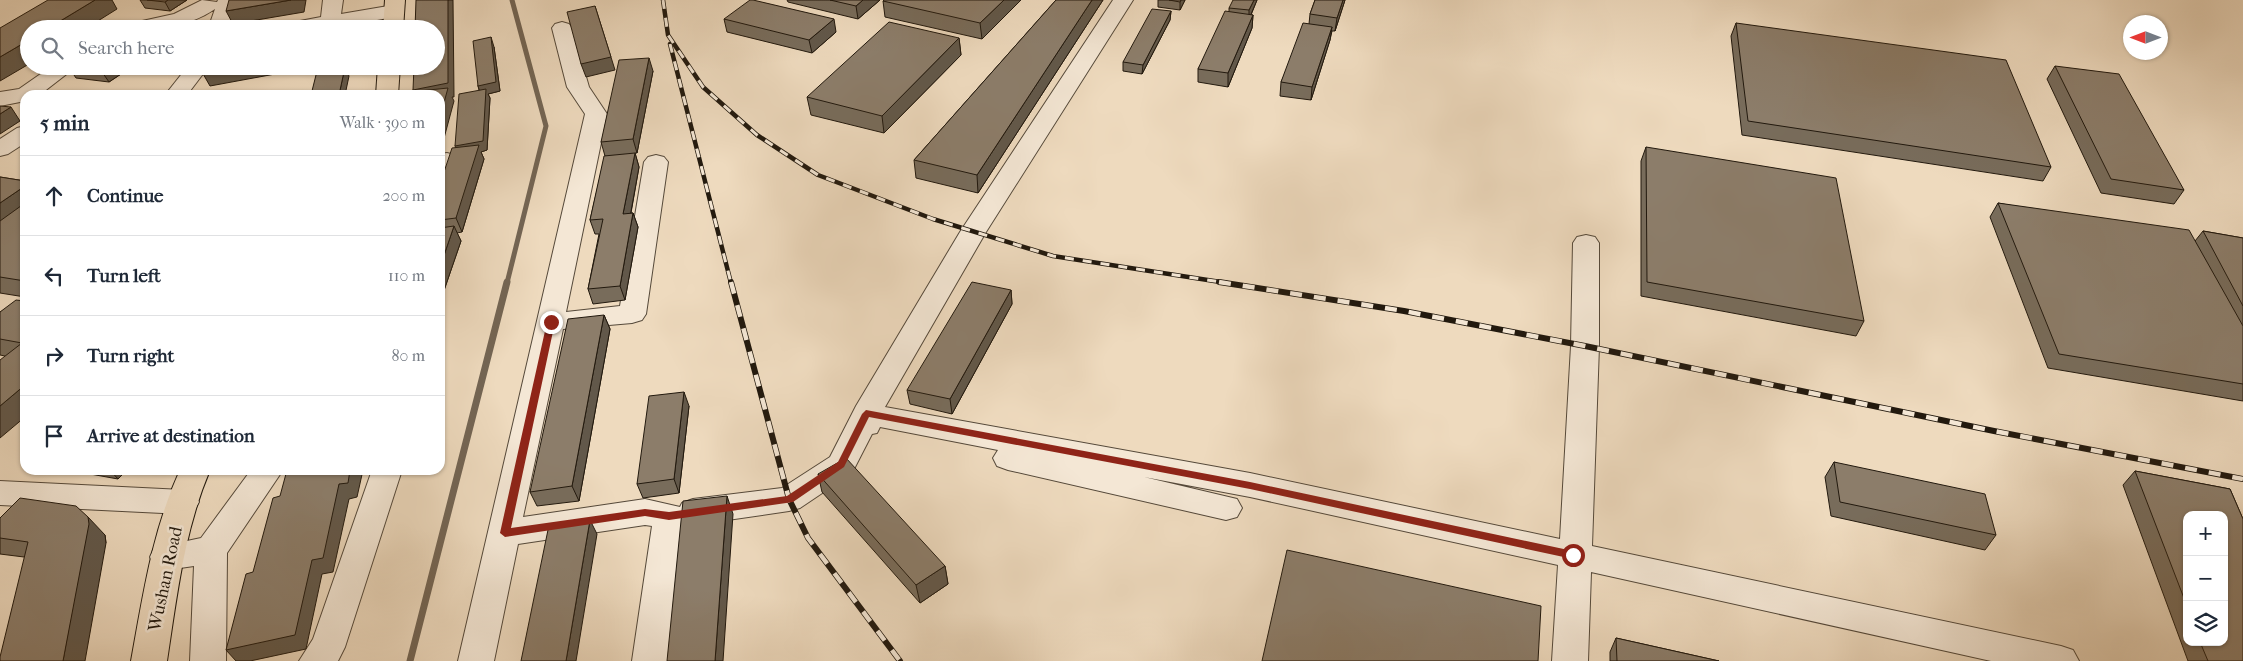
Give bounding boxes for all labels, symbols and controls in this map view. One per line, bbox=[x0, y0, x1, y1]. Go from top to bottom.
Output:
north arrow bbox=[2123, 15, 2168, 60]
search box bbox=[20, 20, 445, 75]
icon: search bbox=[38, 34, 66, 62]
text: Search here bbox=[78, 37, 174, 59]
text: 5 min bbox=[40, 111, 89, 135]
text: Walk · 390 m bbox=[340, 113, 425, 132]
icon: ahead bbox=[40, 182, 68, 210]
text: Continue bbox=[87, 185, 163, 207]
text: 200 m bbox=[382, 186, 425, 205]
icon: left bbox=[40, 262, 68, 290]
text: Turn left bbox=[87, 265, 161, 287]
text: 110 m bbox=[388, 266, 425, 285]
route end bbox=[540, 311, 563, 334]
icon: right bbox=[40, 342, 68, 370]
text: Turn right bbox=[87, 345, 174, 367]
text: 80 m bbox=[391, 346, 425, 365]
icon: arrive bbox=[40, 422, 68, 450]
text: Arrive at destination bbox=[87, 425, 255, 447]
map controls bbox=[2183, 511, 2228, 646]
button: + bbox=[2183, 511, 2228, 556]
street label: Wushan Road bbox=[144, 524, 187, 635]
route start bbox=[1562, 544, 1585, 567]
button: − bbox=[2183, 556, 2228, 601]
button: layers bbox=[2183, 601, 2228, 646]

